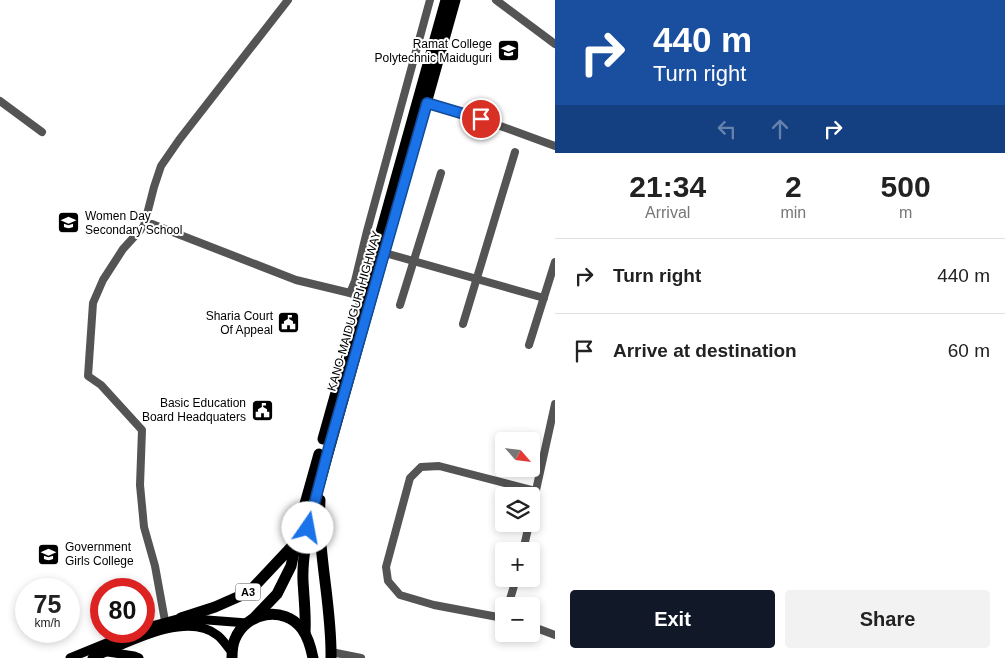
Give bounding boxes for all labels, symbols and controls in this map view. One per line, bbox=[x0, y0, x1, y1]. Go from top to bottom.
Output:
icon: right bbox=[570, 20, 635, 85]
text: 440 m bbox=[653, 20, 752, 59]
place label: Ramat College Polytechnic Maiduguri bbox=[375, 37, 492, 65]
school or university icon: Ramat College Polytechnic Maiduguri bbox=[496, 39, 520, 63]
text: Turn right bbox=[653, 61, 746, 86]
pin bbox=[460, 98, 502, 140]
icon: arrive bbox=[467, 105, 495, 133]
icon: left bbox=[713, 115, 741, 143]
icon: ahead bbox=[766, 115, 794, 143]
icon: right bbox=[819, 115, 847, 143]
text: 21:34 bbox=[629, 170, 706, 203]
text: 2 bbox=[785, 170, 802, 203]
text: 500 bbox=[881, 170, 931, 203]
text: Arrival bbox=[645, 204, 690, 221]
text: min bbox=[780, 204, 806, 221]
text: m bbox=[899, 204, 912, 221]
place label: Women Day Secondary School bbox=[85, 209, 182, 237]
school or university icon: Women Day Secondary School bbox=[57, 211, 81, 235]
street label: KANO-MAIDUGURI HIGHWAY bbox=[324, 229, 384, 393]
icon: right bbox=[570, 262, 598, 290]
text: Turn right bbox=[613, 265, 701, 286]
text: 440 m bbox=[937, 265, 990, 286]
place label: Sharia Court Of Appeal bbox=[206, 309, 274, 337]
public building icon: Sharia Court Of Appeal bbox=[277, 311, 301, 335]
icon: arrive bbox=[570, 337, 598, 365]
text: Arrive at destination bbox=[613, 340, 797, 361]
text: 60 m bbox=[948, 340, 990, 361]
place label: Basic Education Board Headquaters bbox=[142, 396, 246, 424]
public building icon: Basic Education Board Headquaters bbox=[250, 398, 274, 422]
north arrow bbox=[495, 432, 540, 478]
map controls bbox=[495, 432, 540, 642]
button: layers bbox=[495, 487, 540, 532]
position arrow bbox=[281, 501, 333, 553]
place label: Government Girls College bbox=[65, 540, 134, 568]
school or university icon: Government Girls College bbox=[37, 542, 61, 566]
button: + bbox=[495, 542, 540, 587]
speed limit sign: 80 bbox=[90, 578, 155, 643]
road number: A3 bbox=[236, 584, 260, 600]
text: 75 bbox=[34, 590, 61, 618]
button: Exit bbox=[570, 590, 775, 648]
button: Share bbox=[785, 590, 990, 648]
button: − bbox=[495, 597, 540, 642]
text: km/h bbox=[34, 616, 61, 630]

